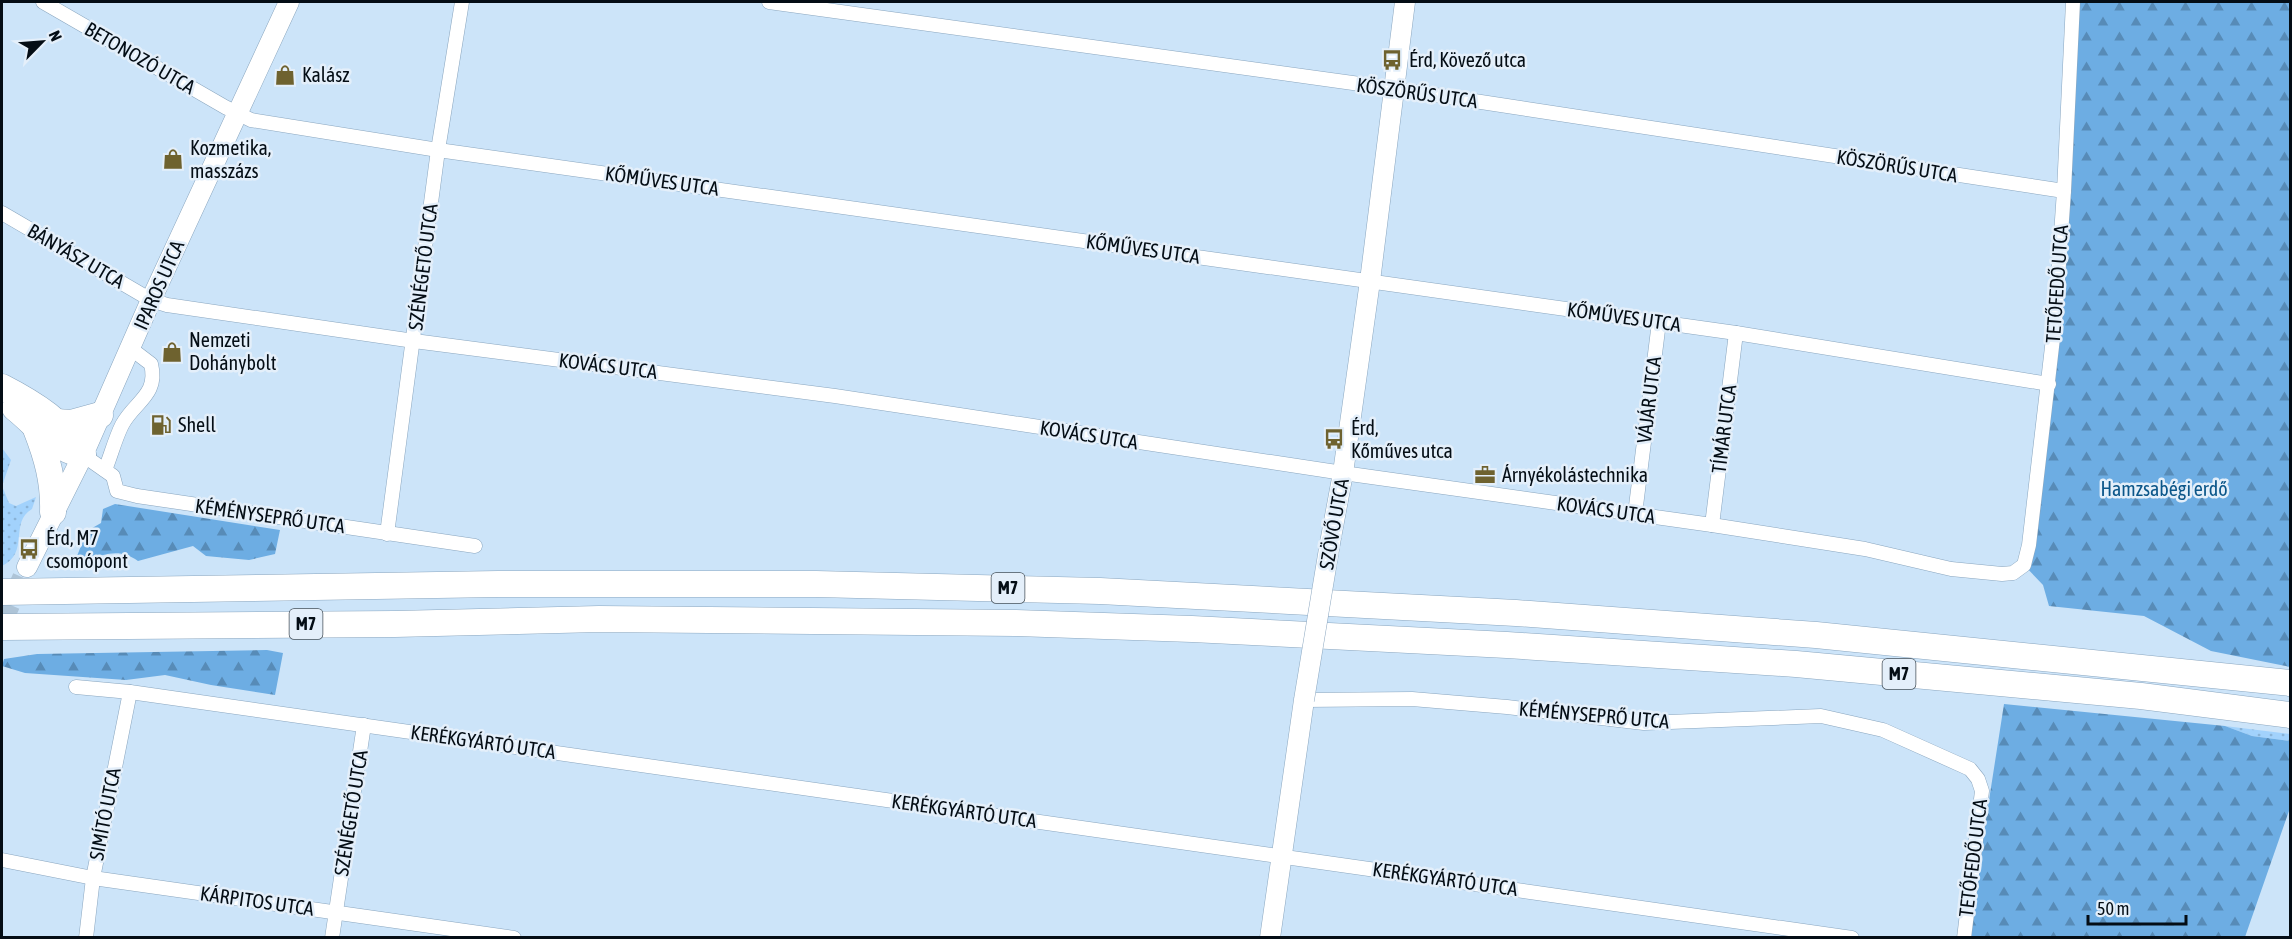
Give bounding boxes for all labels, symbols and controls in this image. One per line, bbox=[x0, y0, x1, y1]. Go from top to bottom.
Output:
north arrow bbox=[12, 12, 72, 72]
street label: BETONOZÓ UTCA bbox=[81, 17, 200, 99]
text: N bbox=[45, 28, 66, 44]
bus stop icon: Érd, Kövező utca bbox=[1380, 48, 1404, 72]
place label: Érd, Kövező utca bbox=[1409, 48, 1526, 71]
shop icon: Kalász bbox=[273, 63, 297, 87]
place label: Kalász bbox=[302, 63, 350, 86]
street label: KÖSZÖRŰS UTCA bbox=[1355, 73, 1479, 112]
place label: Kozmetika, masszázs bbox=[190, 136, 271, 182]
street label: KÖSZÖRŰS UTCA bbox=[1835, 145, 1959, 186]
shop icon: Kozmetika, masszázs bbox=[161, 147, 185, 171]
street label: KŐMŰVES UTCA bbox=[604, 161, 721, 200]
street label: SZÉNÉGETŐ UTCA bbox=[403, 202, 442, 331]
street label: BÁNYÁSZ UTCA bbox=[24, 219, 129, 293]
street label: TETŐFEDŐ UTCA bbox=[2041, 224, 2072, 344]
street label: KŐMŰVES UTCA bbox=[1085, 229, 1202, 268]
street label: IPAROS UTCA bbox=[129, 236, 189, 333]
street label: KŐMŰVES UTCA bbox=[1566, 297, 1683, 336]
place label: Nemzeti Dohánybolt bbox=[189, 328, 277, 374]
shop icon: Nemzeti Dohánybolt bbox=[160, 340, 184, 364]
street label: KOVÁCS UTCA bbox=[558, 348, 659, 383]
street label: VÁJÁR UTCA bbox=[1632, 355, 1665, 445]
street label: TÍMÁR UTCA bbox=[1707, 383, 1740, 474]
fuel station icon: Shell bbox=[149, 413, 173, 437]
place label: Shell bbox=[178, 413, 216, 436]
street label: KOVÁCS UTCA bbox=[1038, 415, 1140, 454]
place label: Érd, Kőműves utca bbox=[1351, 416, 1453, 462]
bus stop icon: Érd, Kőműves utca bbox=[1322, 427, 1346, 451]
office icon: Árnyékolástechnika bbox=[1473, 463, 1497, 487]
place label: Árnyékolástechnika bbox=[1502, 463, 1648, 486]
street label: SZÖVŐ UTCA bbox=[1314, 476, 1353, 571]
park label: Hamzsabégi erdő bbox=[2100, 477, 2228, 500]
street label: KOVÁCS UTCA bbox=[1555, 491, 1657, 528]
street label: KÉMÉNYSEPRŐ UTCA bbox=[194, 494, 347, 537]
place label: Érd, M7 csomópont bbox=[46, 526, 128, 572]
bus stop icon: Érd, M7 csomópont bbox=[17, 537, 41, 561]
road number: M7 bbox=[992, 573, 1024, 603]
road number: M7 bbox=[290, 609, 322, 639]
road number: M7 bbox=[1882, 659, 1916, 689]
street label: KÉMÉNYSEPRŐ UTCA bbox=[1518, 696, 1670, 733]
street label: KERÉKGYÁRTÓ UTCA bbox=[409, 720, 557, 763]
street label: SZÉNÉGETŐ UTCA bbox=[329, 748, 372, 878]
street label: SIMÍTÓ UTCA bbox=[84, 765, 125, 862]
street label: KERÉKGYÁRTÓ UTCA bbox=[890, 789, 1038, 832]
street label: TETŐFEDŐ UTCA bbox=[1954, 798, 1991, 918]
street label: KERÉKGYÁRTÓ UTCA bbox=[1371, 857, 1519, 900]
street label: KÁRPITOS UTCA bbox=[199, 881, 316, 920]
scale bar bbox=[2088, 888, 2186, 926]
text: 50 m bbox=[2097, 898, 2129, 919]

